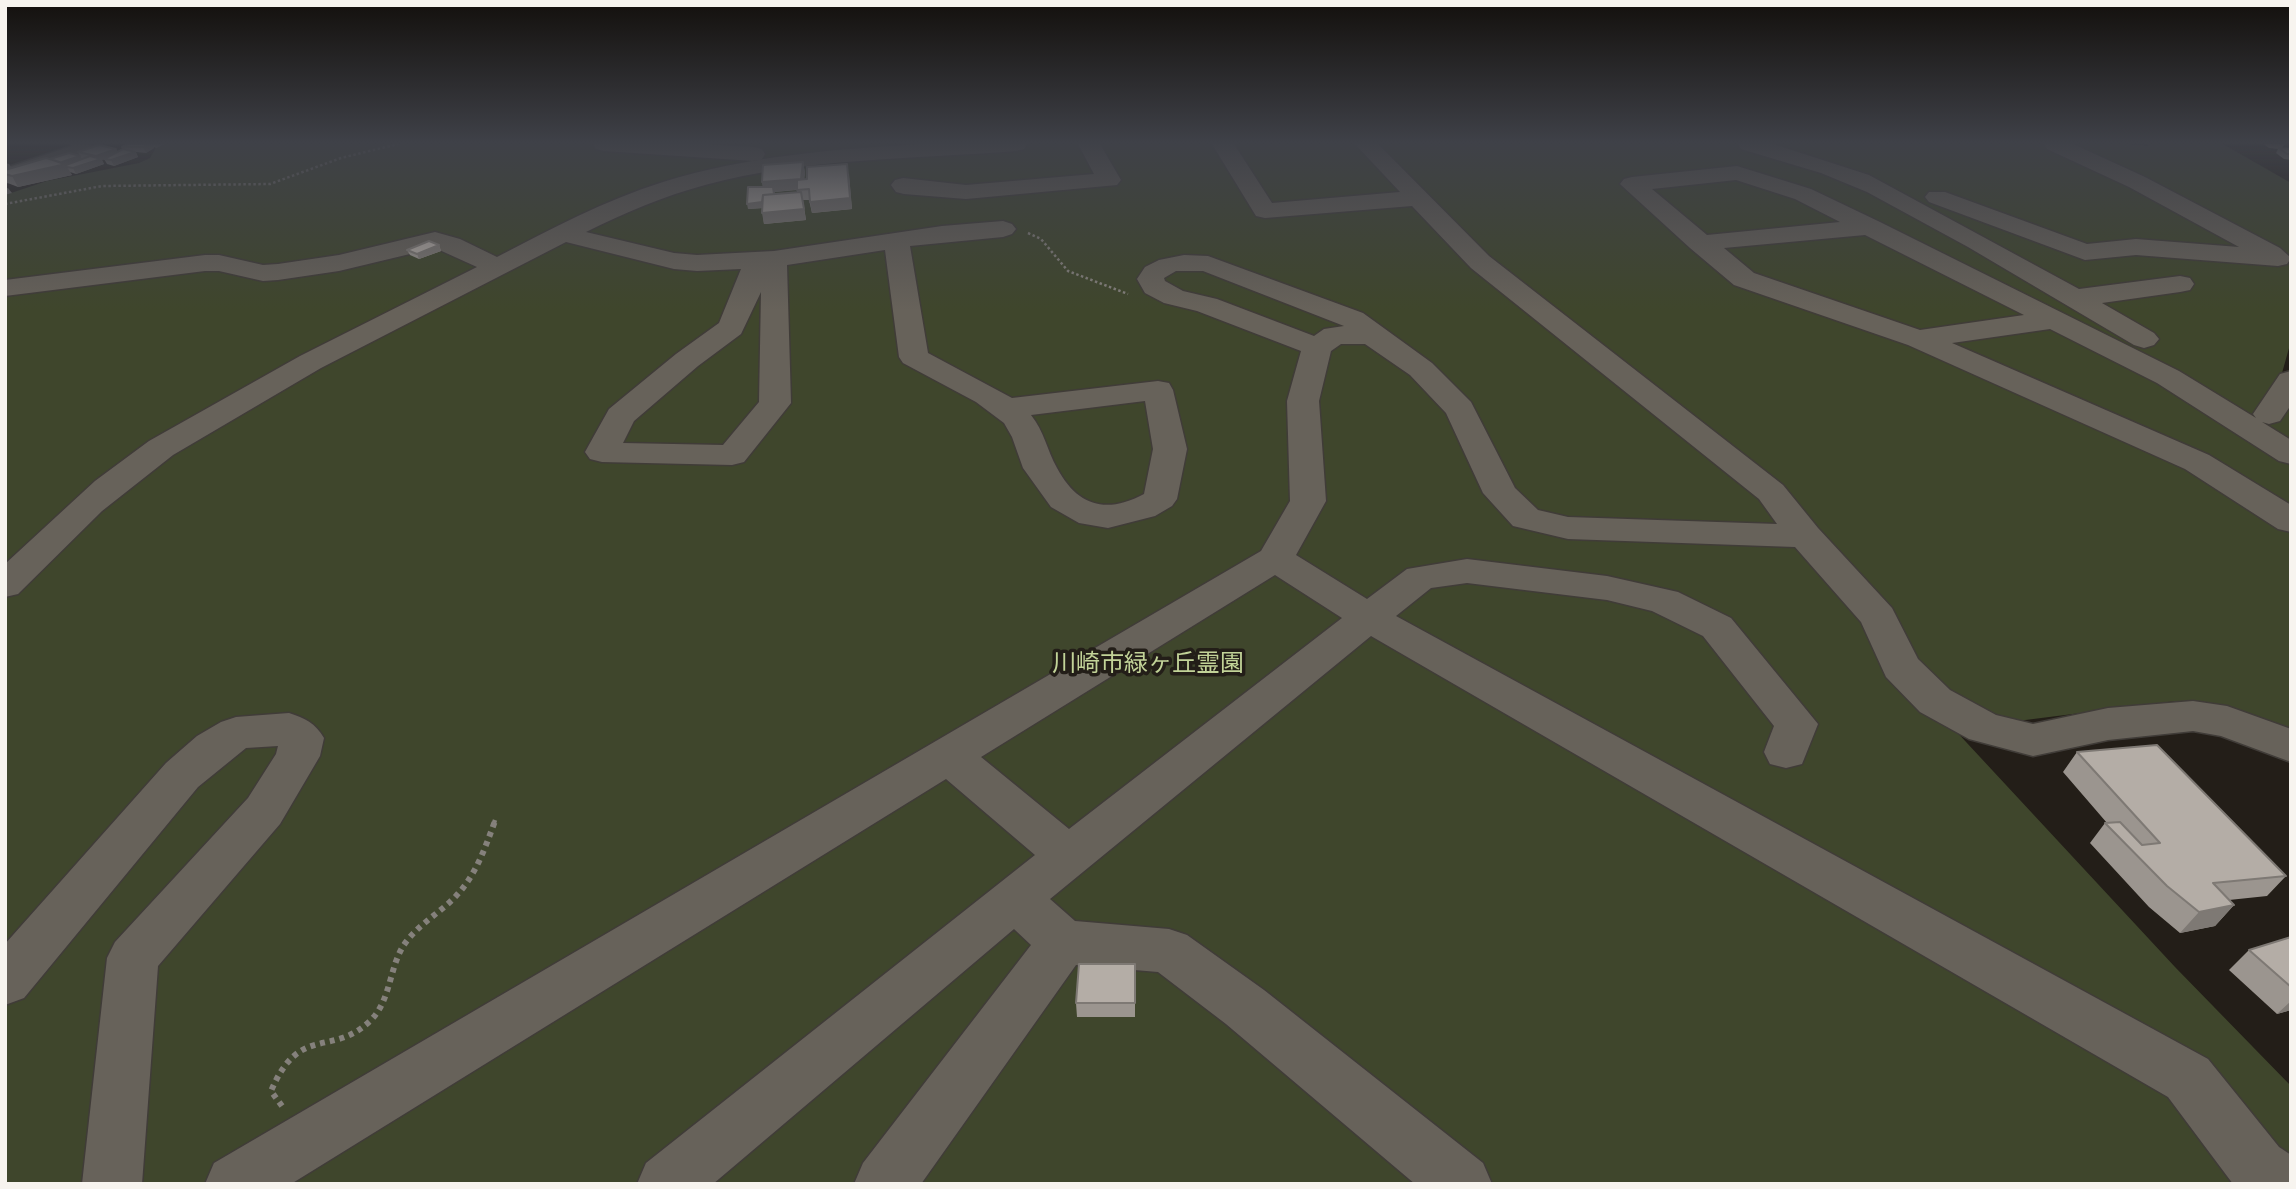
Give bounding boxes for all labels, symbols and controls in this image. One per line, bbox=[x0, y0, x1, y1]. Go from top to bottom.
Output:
park label: 川崎市緑ヶ丘霊園 bbox=[1052, 650, 1244, 678]

